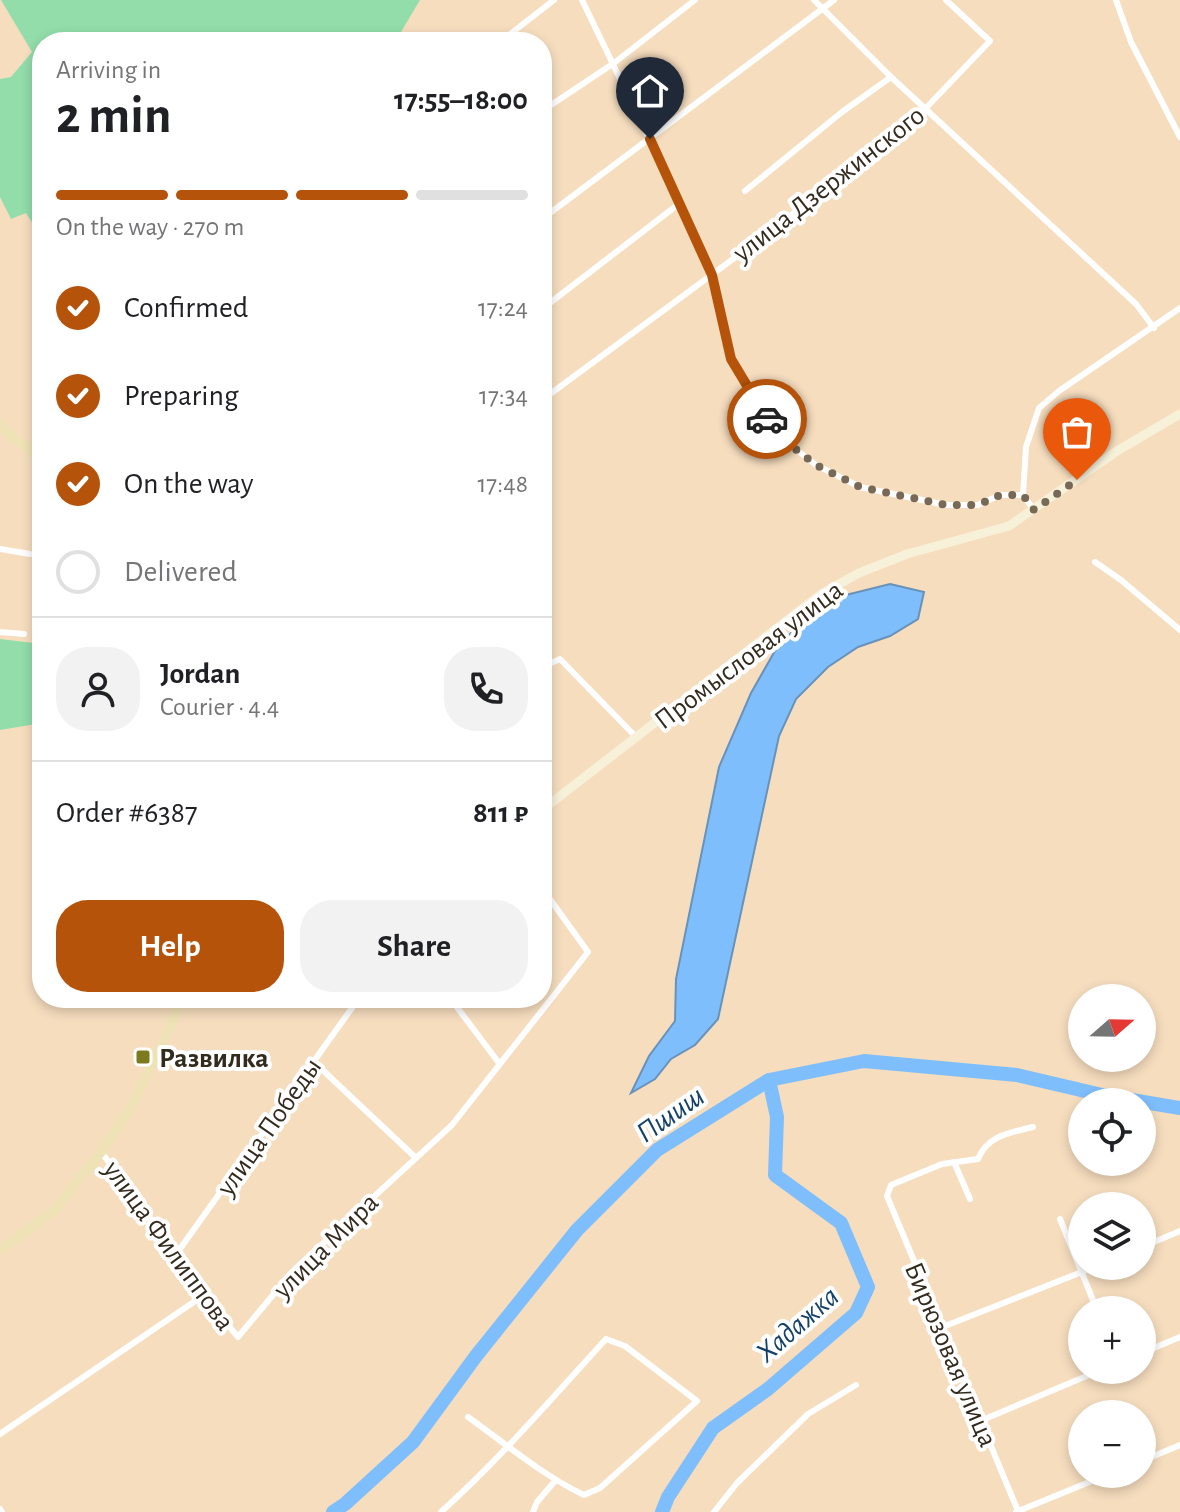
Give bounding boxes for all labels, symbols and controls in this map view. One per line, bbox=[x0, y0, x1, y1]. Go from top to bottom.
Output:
text: Arriving in bbox=[56, 57, 161, 83]
pin bbox=[616, 57, 684, 139]
icon: home bbox=[628, 69, 672, 113]
text: 17:55–18:00 bbox=[394, 85, 528, 115]
text: 2 min bbox=[56, 90, 171, 142]
street label: улица Дзержинского bbox=[728, 101, 930, 268]
text: On the way · 270 m bbox=[56, 214, 244, 240]
icon: check bbox=[56, 286, 100, 330]
text: Confirmed bbox=[124, 293, 248, 323]
text: 17:24 bbox=[478, 295, 528, 321]
icon: check bbox=[56, 374, 100, 418]
courier bbox=[727, 379, 807, 459]
text: Preparing bbox=[124, 381, 239, 411]
text: 17:34 bbox=[479, 383, 528, 409]
icon: car bbox=[745, 397, 789, 441]
pin bbox=[1043, 398, 1111, 480]
icon: bag bbox=[1055, 410, 1099, 454]
icon: check bbox=[56, 462, 100, 506]
text: On the way bbox=[124, 469, 253, 499]
text: 17:48 bbox=[477, 471, 528, 497]
text: Delivered bbox=[124, 557, 237, 587]
street label: Промысловая улица bbox=[650, 576, 849, 735]
button: person bbox=[56, 647, 140, 731]
button: phone bbox=[444, 647, 528, 731]
text: Jordan bbox=[160, 659, 240, 689]
text: Courier · 4.4 bbox=[160, 694, 279, 720]
text: Order #6387 bbox=[56, 798, 197, 828]
text: 811 ₽ bbox=[473, 798, 528, 828]
button: Help bbox=[56, 900, 284, 992]
button: Share bbox=[300, 900, 528, 992]
north arrow bbox=[1068, 984, 1156, 1072]
map controls bbox=[1068, 984, 1156, 1488]
place label: Развилка bbox=[159, 1045, 268, 1073]
marker: Развилка bbox=[134, 1048, 152, 1066]
street label: улица Победы bbox=[211, 1053, 327, 1202]
water label: Пшиш bbox=[631, 1081, 710, 1149]
button: locate bbox=[1068, 1088, 1156, 1176]
street label: улица Филиппова bbox=[97, 1155, 239, 1336]
street label: улица Мира bbox=[268, 1188, 384, 1305]
button: layers bbox=[1068, 1192, 1156, 1280]
street label: Бирюзовая улица bbox=[899, 1258, 1002, 1451]
water label: Хадажка bbox=[751, 1281, 845, 1368]
button: + bbox=[1068, 1296, 1156, 1384]
button: − bbox=[1068, 1400, 1156, 1488]

